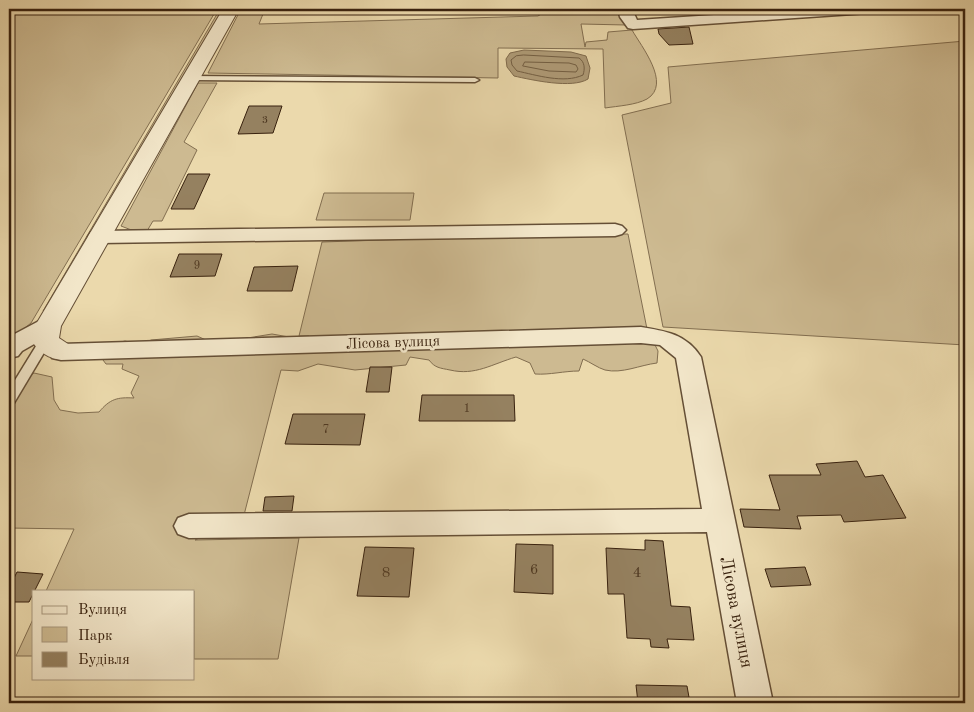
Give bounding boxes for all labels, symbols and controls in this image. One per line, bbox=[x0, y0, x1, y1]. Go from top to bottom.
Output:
house number: 3 bbox=[262, 115, 268, 126]
house number: 9 bbox=[194, 260, 200, 272]
street label: Лісова вулиця bbox=[346, 334, 441, 353]
house number: 1 bbox=[464, 403, 470, 415]
house number: 7 bbox=[323, 424, 329, 436]
street label: Лісова вулиця bbox=[716, 555, 756, 670]
house number: 6 bbox=[530, 563, 538, 578]
house number: 8 bbox=[382, 566, 390, 581]
house number: 4 bbox=[633, 566, 641, 581]
legend bbox=[32, 590, 195, 680]
text: Вулиця bbox=[78, 603, 127, 618]
text: Парк bbox=[78, 629, 113, 644]
text: Будівля bbox=[78, 653, 130, 668]

